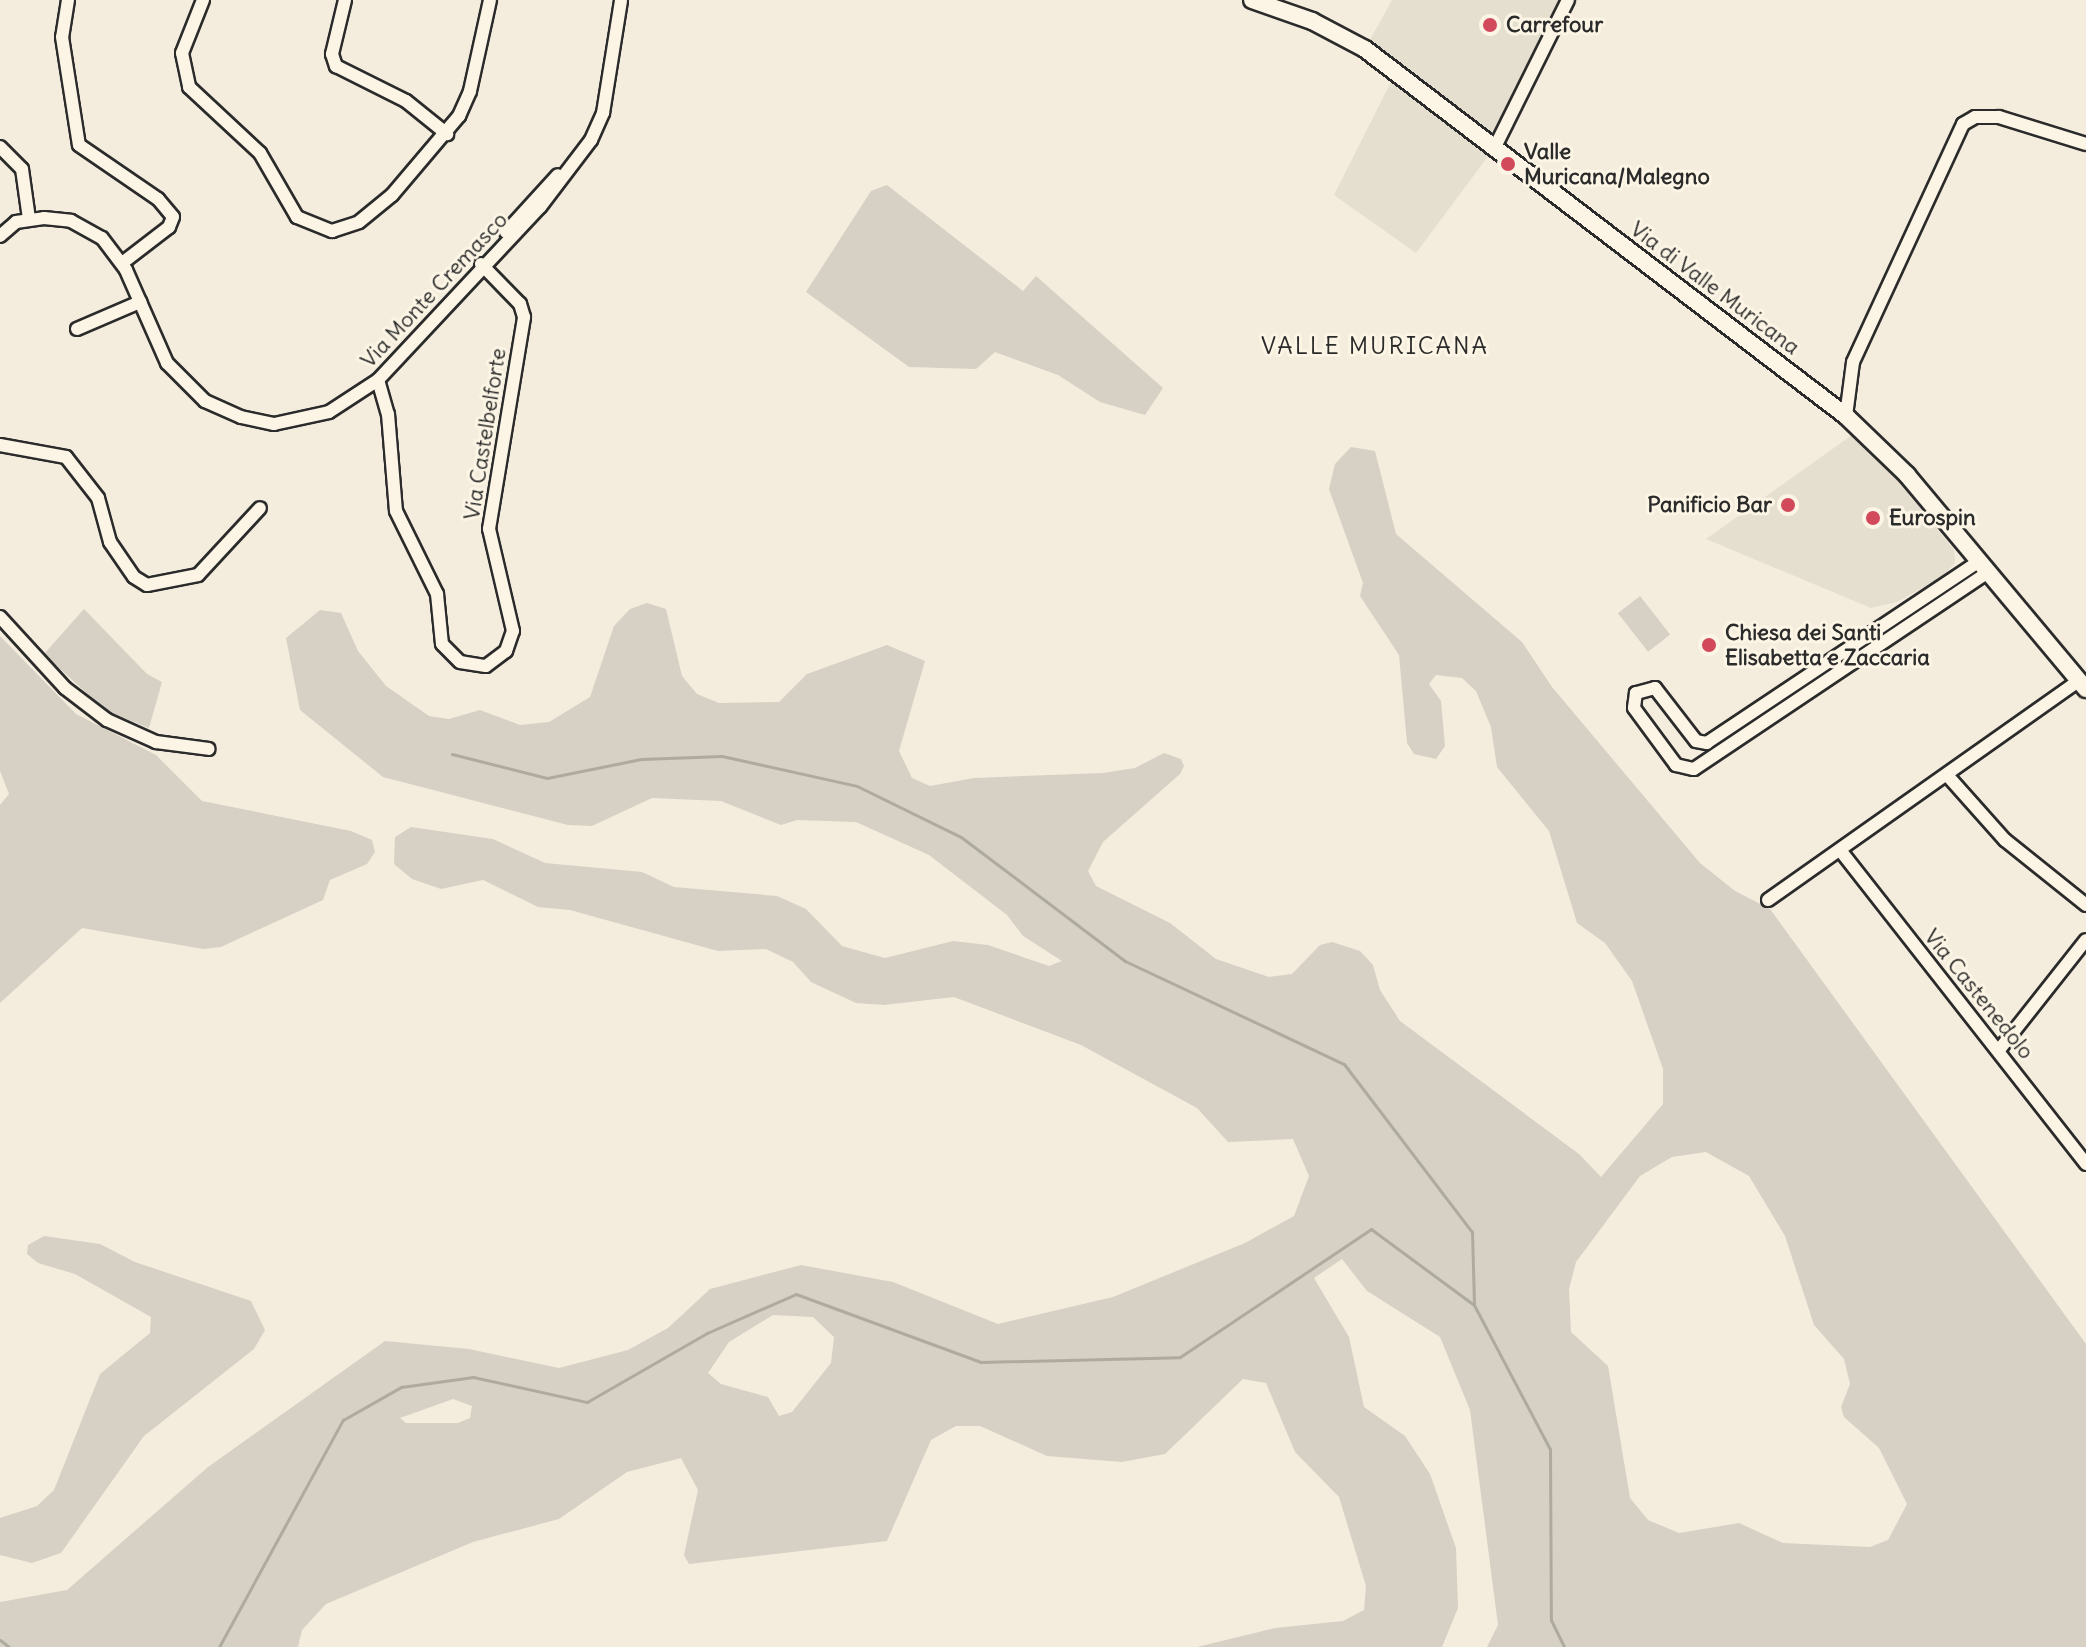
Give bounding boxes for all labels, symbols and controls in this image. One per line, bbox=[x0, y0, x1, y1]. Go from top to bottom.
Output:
place label: Carrefour bbox=[1506, 12, 1603, 38]
marker: Carrefour bbox=[1481, 16, 1499, 34]
place label: Valle Muricana/Malegno bbox=[1524, 138, 1710, 190]
marker: Valle Muricana/Malegno bbox=[1499, 155, 1517, 173]
street label: Via Monte Cremasco bbox=[355, 207, 513, 373]
street label: Via di Valle Muricana bbox=[1625, 216, 1805, 360]
district label: VALLE MURICANA bbox=[1261, 332, 1489, 360]
street label: Via Castelbelforte bbox=[458, 346, 512, 522]
place label: Panificio Bar bbox=[1647, 492, 1772, 518]
marker: Panificio Bar bbox=[1779, 496, 1797, 514]
place label: Eurospin bbox=[1889, 505, 1976, 531]
marker: Eurospin bbox=[1864, 509, 1882, 527]
place label: Chiesa dei Santi Elisabetta e Zaccaria bbox=[1725, 619, 1930, 670]
marker: Chiesa dei Santi Elisabetta e Zaccaria bbox=[1700, 636, 1718, 654]
street label: Via Castenedolo bbox=[1919, 924, 2039, 1064]

